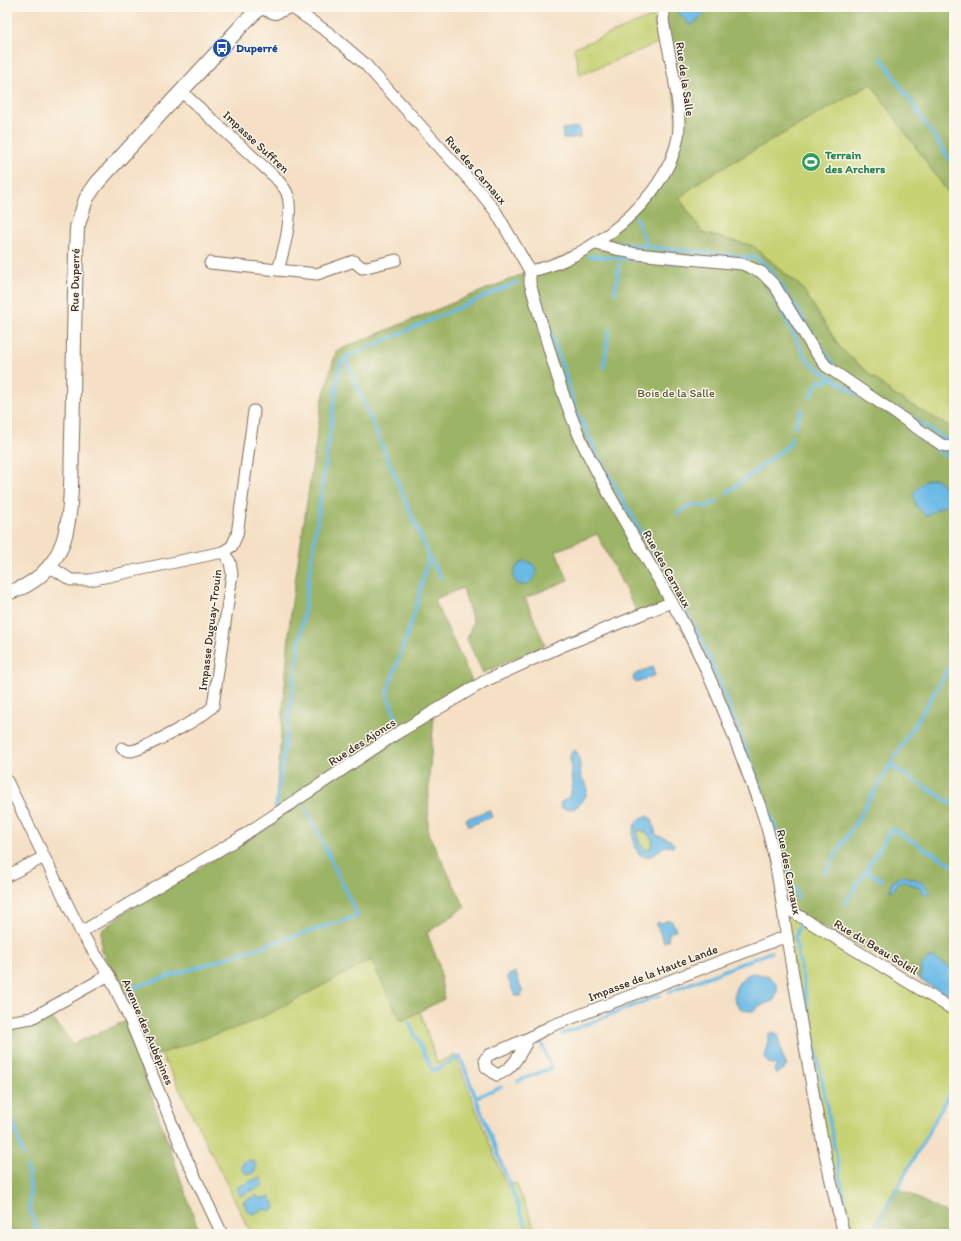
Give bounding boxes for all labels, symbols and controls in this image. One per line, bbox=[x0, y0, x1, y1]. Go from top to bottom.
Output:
bus stop icon: Duperré bbox=[211, 37, 233, 59]
place label: Duperré bbox=[236, 41, 278, 56]
street label: Rue de la Salle bbox=[673, 41, 697, 117]
street label: Impasse Suffren bbox=[220, 108, 292, 176]
street label: Rue des Carnaux bbox=[442, 133, 510, 207]
place label: Terrain des Archers bbox=[824, 148, 886, 176]
sports icon: Terrain des Archers bbox=[800, 151, 822, 173]
street label: Rue Duperré bbox=[67, 248, 83, 312]
park label: Bois de la Salle bbox=[637, 386, 715, 400]
street label: Rue des Carnaux bbox=[640, 528, 694, 611]
street label: Impasse Duguay-Trouin bbox=[196, 568, 224, 692]
street label: Rue des Ajoncs bbox=[326, 715, 398, 769]
street label: Rue des Carnaux bbox=[774, 828, 804, 916]
street label: Rue du Beau Soleil bbox=[831, 916, 921, 978]
street label: Impasse de la Haute Lande bbox=[586, 942, 720, 1004]
street label: Avenue des Aubépines bbox=[119, 977, 177, 1087]

